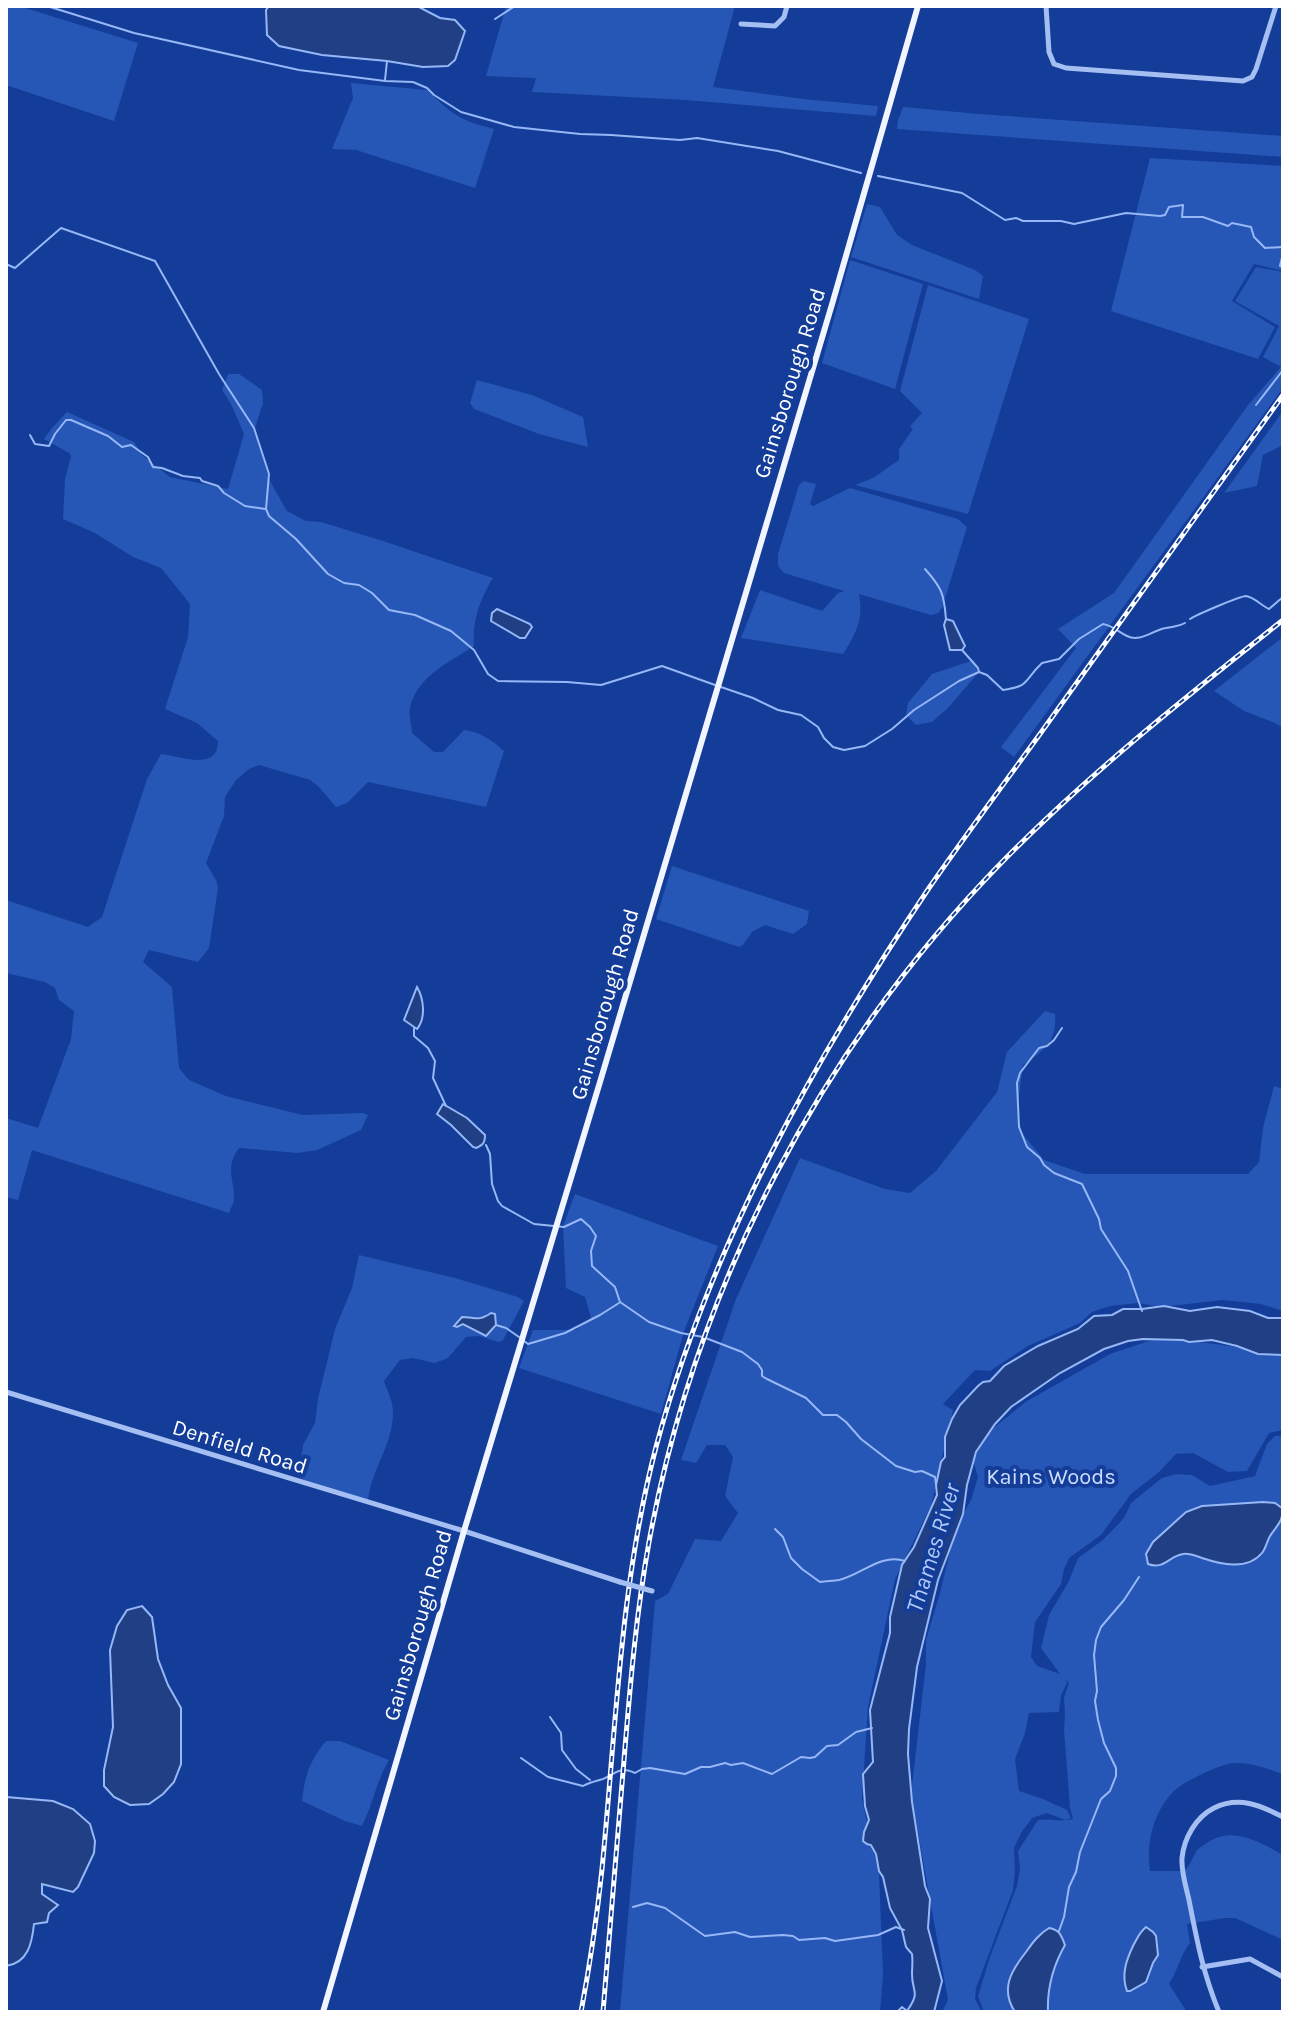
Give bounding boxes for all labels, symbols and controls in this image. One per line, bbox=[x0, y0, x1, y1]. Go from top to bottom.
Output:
street label: Gainsborough Road bbox=[749, 285, 831, 482]
street label: Gainsborough Road bbox=[565, 906, 645, 1103]
street label: Denfield Road bbox=[169, 1414, 310, 1480]
park label: Kains Woods bbox=[986, 1464, 1116, 1490]
water label: Thames River bbox=[900, 1479, 966, 1616]
street label: Gainsborough Road bbox=[378, 1527, 458, 1724]

